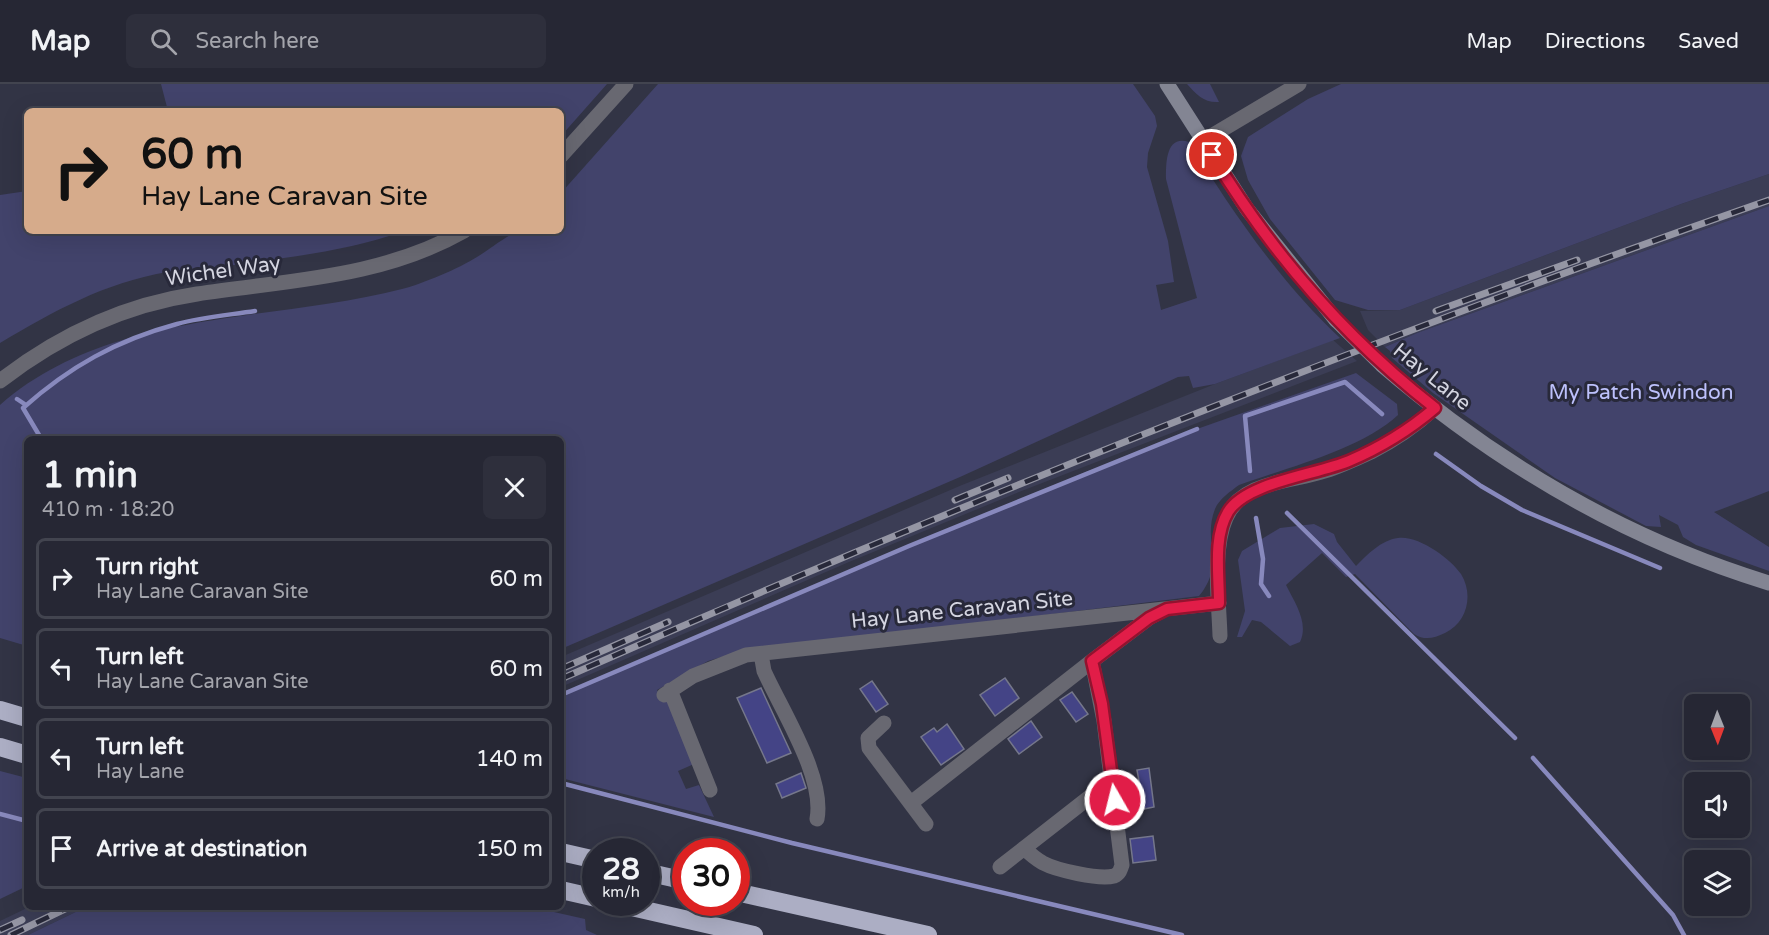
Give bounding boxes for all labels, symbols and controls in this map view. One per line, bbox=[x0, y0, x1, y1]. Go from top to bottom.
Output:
search box bbox=[126, 14, 546, 68]
text: Map bbox=[30, 24, 90, 58]
icon: search bbox=[147, 25, 180, 58]
text: Search here bbox=[195, 28, 319, 54]
text: Map bbox=[1466, 29, 1512, 54]
text: Directions bbox=[1545, 29, 1645, 54]
text: Saved bbox=[1678, 29, 1739, 54]
text: 60 m bbox=[141, 129, 243, 180]
pin bbox=[1186, 129, 1237, 180]
icon: right bbox=[42, 132, 120, 210]
icon: arrive bbox=[1195, 138, 1228, 171]
text: Hay Lane Caravan Site bbox=[141, 180, 428, 213]
street label: Wichel Way bbox=[164, 251, 282, 291]
street label: Hay Lane bbox=[1388, 338, 1476, 416]
park label: My Patch Swindon bbox=[1549, 380, 1734, 405]
text: 1 min bbox=[42, 454, 138, 497]
button: close bbox=[483, 456, 546, 519]
text: 410 m · 18:20 bbox=[42, 498, 174, 522]
text: Turn right bbox=[96, 554, 198, 580]
icon: right bbox=[45, 562, 78, 595]
text: 60 m bbox=[489, 566, 543, 592]
text: Hay Lane Caravan Site bbox=[96, 580, 308, 604]
street label: Hay Lane Caravan Site bbox=[850, 586, 1074, 634]
text: Turn left bbox=[96, 644, 184, 670]
icon: left bbox=[45, 652, 78, 685]
text: 60 m bbox=[489, 656, 543, 682]
text: Hay Lane Caravan Site bbox=[96, 670, 308, 694]
north arrow bbox=[1684, 694, 1750, 760]
map controls bbox=[1684, 694, 1750, 916]
text: Turn left bbox=[96, 734, 184, 760]
icon: left bbox=[45, 742, 78, 775]
text: 140 m bbox=[476, 746, 543, 772]
text: Hay Lane bbox=[96, 760, 184, 784]
position arrow bbox=[1083, 768, 1147, 832]
button: sound bbox=[1684, 772, 1750, 838]
icon: arrive bbox=[45, 832, 78, 865]
text: Arrive at destination bbox=[96, 836, 307, 862]
text: 150 m bbox=[476, 836, 543, 862]
speed limit sign: 30 bbox=[672, 838, 750, 916]
button: layers bbox=[1684, 850, 1750, 916]
text: 28 bbox=[602, 851, 640, 888]
text: km/h bbox=[602, 883, 640, 901]

